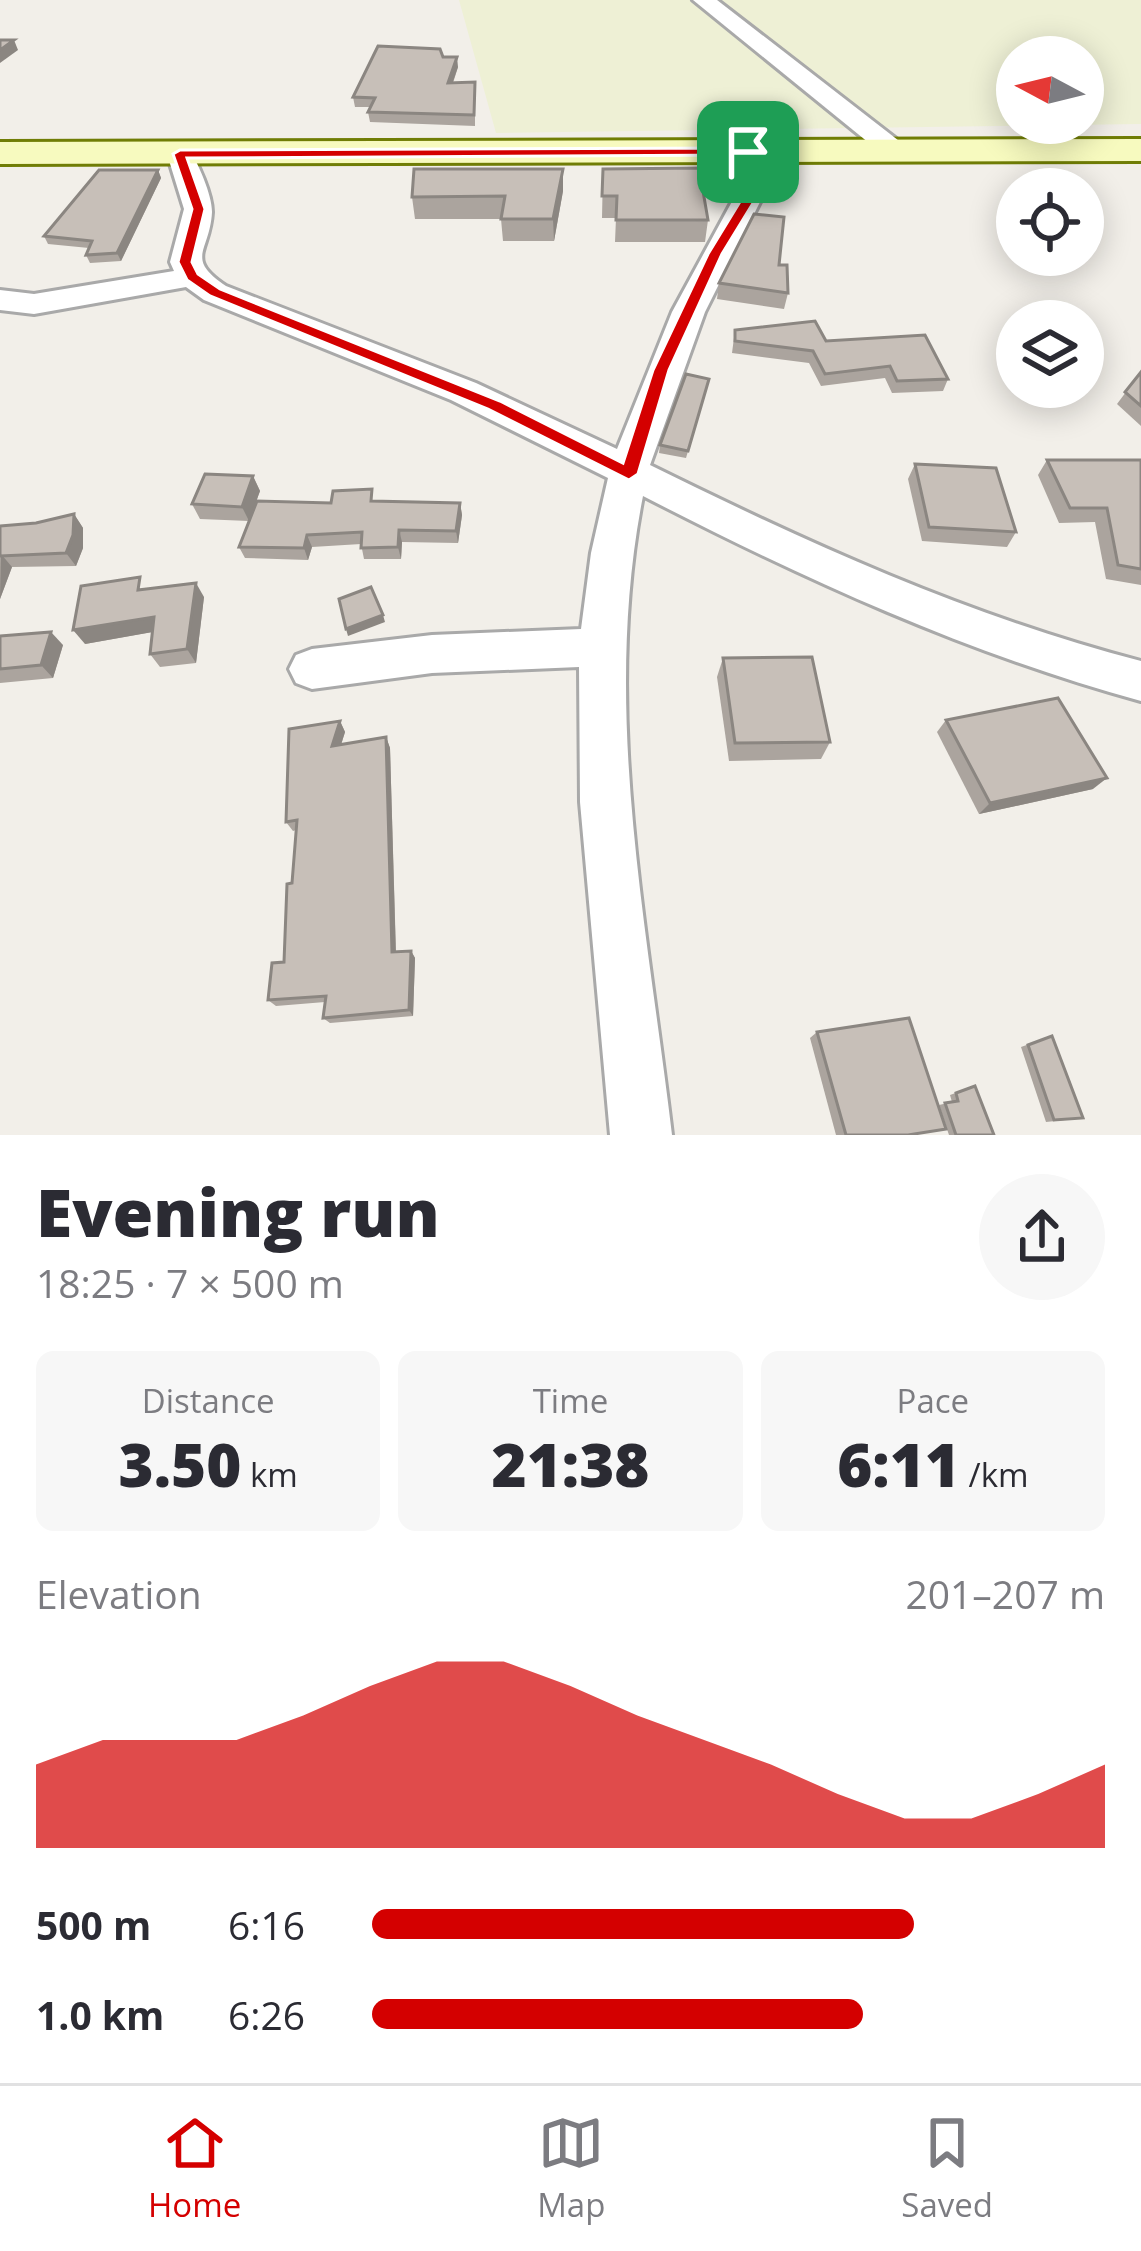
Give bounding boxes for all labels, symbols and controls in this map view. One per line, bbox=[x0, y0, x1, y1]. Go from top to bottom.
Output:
north arrow bbox=[996, 36, 1104, 144]
map controls bbox=[996, 36, 1104, 408]
pin bbox=[697, 101, 799, 203]
icon: arrive bbox=[715, 119, 781, 185]
button: locate bbox=[996, 168, 1104, 276]
button: layers bbox=[996, 300, 1104, 408]
text: Evening run bbox=[36, 1166, 440, 1256]
button: share bbox=[979, 1174, 1105, 1300]
text: 18:25 · 7 × 500 m bbox=[36, 1256, 344, 1309]
text: Distance bbox=[142, 1378, 275, 1423]
text: Time bbox=[533, 1378, 608, 1423]
text: Pace bbox=[897, 1378, 969, 1423]
text: 3.50 bbox=[119, 1423, 241, 1505]
text: 21:38 bbox=[492, 1423, 649, 1505]
text: 6:11 bbox=[837, 1423, 960, 1505]
text: km bbox=[241, 1452, 298, 1497]
text: /km bbox=[960, 1452, 1029, 1497]
text: Elevation bbox=[36, 1567, 202, 1620]
text: 201–207 m bbox=[905, 1567, 1105, 1620]
text: 500 m bbox=[36, 1898, 151, 1951]
text: 6:16 bbox=[228, 1898, 305, 1951]
text: 1.0 km bbox=[36, 1988, 164, 2041]
text: 6:26 bbox=[228, 1988, 305, 2041]
tab: Home bbox=[148, 2110, 241, 2227]
tab: Map bbox=[537, 2110, 605, 2227]
tab: Saved bbox=[901, 2110, 993, 2227]

